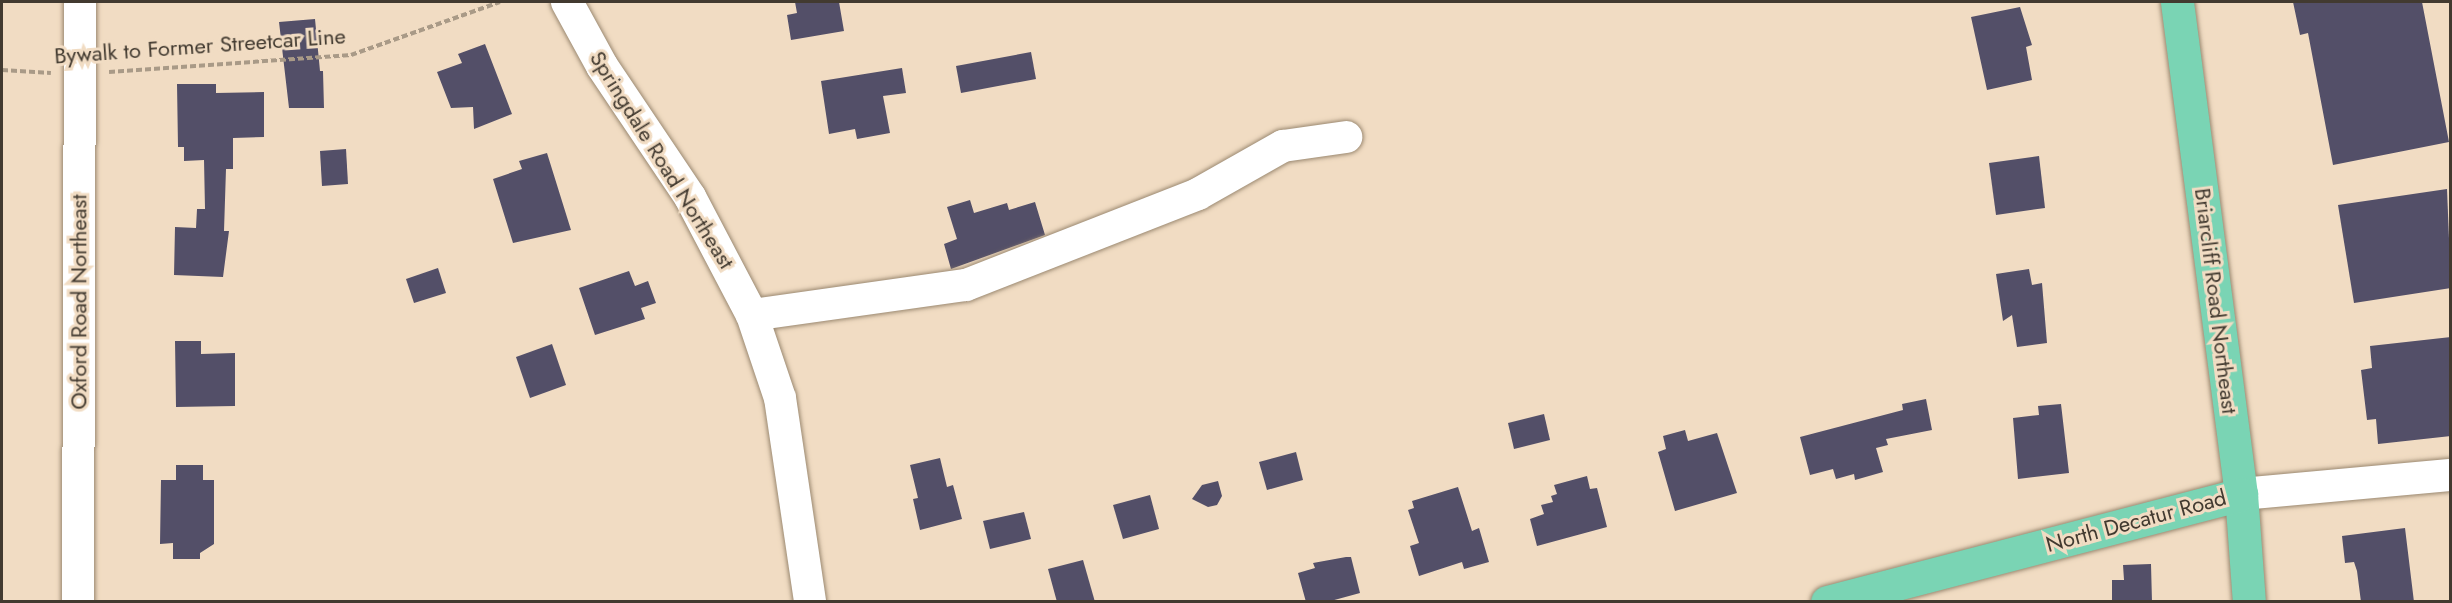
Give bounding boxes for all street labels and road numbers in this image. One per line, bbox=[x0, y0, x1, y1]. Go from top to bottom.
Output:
street label: Bywalk to Former Streetcar Line bbox=[53, 23, 347, 69]
street label: Springdale Road Northeast bbox=[584, 46, 740, 274]
street label: Briarcliff Road Northeast bbox=[2189, 187, 2243, 415]
street label: Oxford Road Northeast bbox=[66, 194, 92, 410]
street label: North Decatur Road bbox=[2043, 484, 2229, 558]

